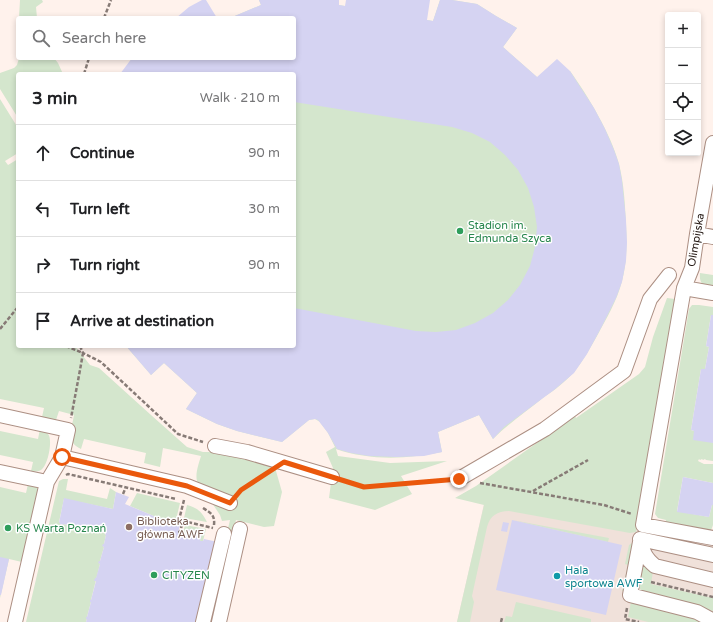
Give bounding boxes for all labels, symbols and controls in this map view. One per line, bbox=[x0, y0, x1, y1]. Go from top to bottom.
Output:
map controls bbox=[665, 12, 701, 156]
button: + bbox=[665, 12, 701, 48]
search box bbox=[16, 16, 296, 60]
icon: search bbox=[30, 27, 52, 49]
text: Search here bbox=[62, 29, 146, 47]
button: − bbox=[665, 48, 701, 84]
button: locate bbox=[665, 84, 701, 120]
text: 3 min bbox=[32, 88, 77, 109]
text: Walk · 210 m bbox=[200, 90, 280, 106]
button: layers bbox=[665, 120, 701, 156]
icon: ahead bbox=[32, 142, 54, 164]
text: Continue bbox=[70, 144, 134, 162]
text: 90 m bbox=[248, 145, 280, 161]
icon: left bbox=[32, 198, 54, 220]
text: Turn left bbox=[70, 200, 130, 218]
text: 30 m bbox=[248, 201, 280, 217]
street label: Olimpijska bbox=[685, 212, 707, 268]
place label: Stadion im. Edmunda Szyca bbox=[468, 219, 551, 245]
marker: Stadion im. Edmunda Szyca bbox=[455, 226, 465, 236]
icon: right bbox=[32, 254, 54, 276]
text: Turn right bbox=[70, 256, 140, 274]
text: 90 m bbox=[248, 257, 280, 273]
icon: arrive bbox=[32, 310, 54, 332]
text: Arrive at destination bbox=[70, 312, 214, 330]
route start bbox=[53, 448, 71, 466]
route end bbox=[450, 470, 468, 488]
place label: Biblioteka główna AWF bbox=[137, 515, 204, 541]
place label: KS Warta Poznań bbox=[16, 522, 106, 535]
marker: Biblioteka główna AWF bbox=[124, 522, 134, 532]
marker: KS Warta Poznań bbox=[3, 523, 13, 533]
place label: Hala sportowa AWF bbox=[565, 564, 643, 590]
place label: CITYZEN bbox=[162, 569, 210, 582]
marker: CITYZEN bbox=[149, 570, 159, 580]
marker: Hala sportowa AWF bbox=[552, 571, 562, 581]

